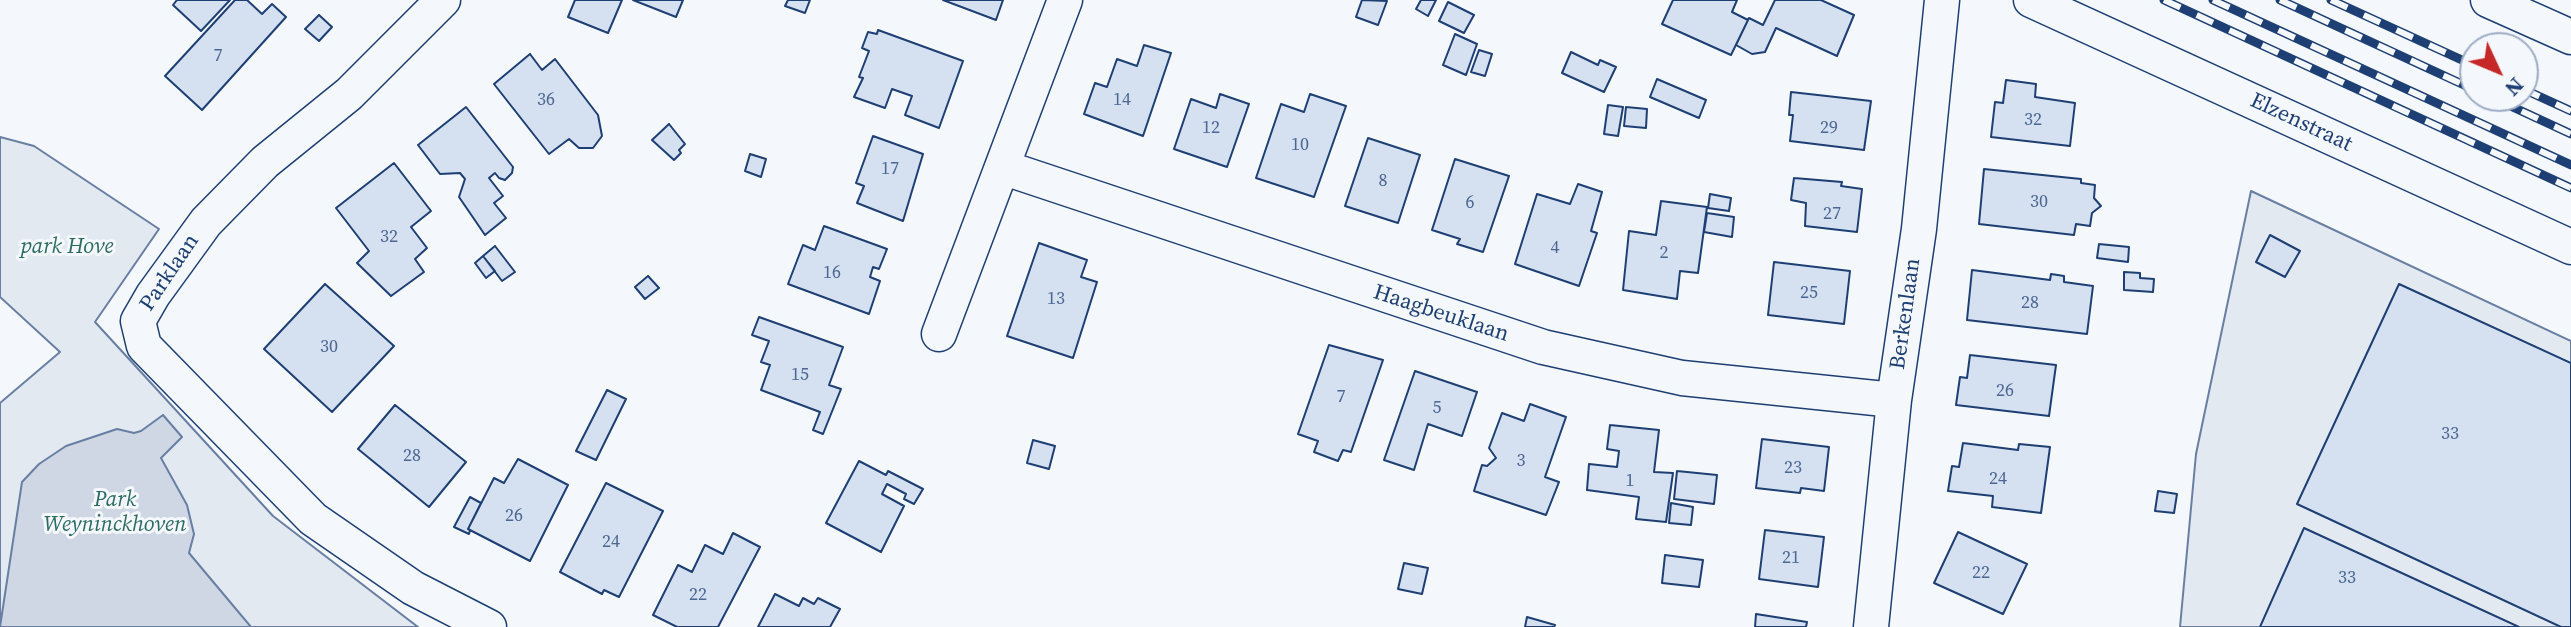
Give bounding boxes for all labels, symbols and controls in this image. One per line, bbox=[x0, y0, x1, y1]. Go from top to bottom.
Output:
north arrow bbox=[2459, 32, 2539, 112]
house number: 7 bbox=[214, 45, 222, 67]
text: N bbox=[2498, 71, 2531, 103]
street label: Elzenstraat bbox=[2246, 88, 2356, 158]
house number: 36 bbox=[537, 89, 555, 111]
house number: 14 bbox=[1113, 89, 1131, 111]
house number: 32 bbox=[2024, 109, 2042, 131]
house number: 12 bbox=[1202, 117, 1220, 139]
house number: 29 bbox=[1820, 117, 1838, 139]
house number: 10 bbox=[1291, 134, 1309, 156]
house number: 17 bbox=[881, 158, 899, 180]
house number: 8 bbox=[1379, 170, 1387, 192]
house number: 30 bbox=[2030, 191, 2048, 213]
house number: 6 bbox=[1466, 192, 1474, 214]
house number: 27 bbox=[1823, 203, 1841, 225]
house number: 32 bbox=[380, 226, 398, 248]
street label: Parklaan bbox=[135, 230, 205, 316]
park label: park Hove bbox=[21, 234, 113, 260]
house number: 4 bbox=[1551, 237, 1559, 259]
house number: 2 bbox=[1660, 242, 1668, 264]
street label: Berkenlaan bbox=[1885, 257, 1927, 371]
house number: 16 bbox=[823, 262, 841, 284]
street label: Haagbeuklaan bbox=[1370, 280, 1512, 348]
house number: 25 bbox=[1800, 282, 1818, 304]
house number: 13 bbox=[1047, 288, 1065, 310]
house number: 28 bbox=[2021, 292, 2039, 314]
house number: 30 bbox=[320, 336, 338, 358]
house number: 15 bbox=[791, 364, 809, 386]
house number: 26 bbox=[1996, 380, 2014, 402]
house number: 7 bbox=[1337, 386, 1345, 408]
house number: 5 bbox=[1433, 397, 1441, 419]
house number: 33 bbox=[2441, 423, 2459, 445]
house number: 28 bbox=[403, 445, 421, 467]
house number: 3 bbox=[1517, 450, 1525, 472]
house number: 23 bbox=[1784, 457, 1802, 479]
house number: 24 bbox=[1989, 468, 2007, 490]
house number: 1 bbox=[1626, 470, 1634, 492]
park label: Park Weyninckhoven bbox=[44, 487, 186, 538]
house number: 26 bbox=[505, 505, 523, 527]
house number: 24 bbox=[602, 531, 620, 553]
house number: 21 bbox=[1782, 547, 1800, 569]
house number: 22 bbox=[1972, 562, 1990, 584]
house number: 33 bbox=[2338, 567, 2356, 589]
house number: 22 bbox=[689, 584, 707, 606]

